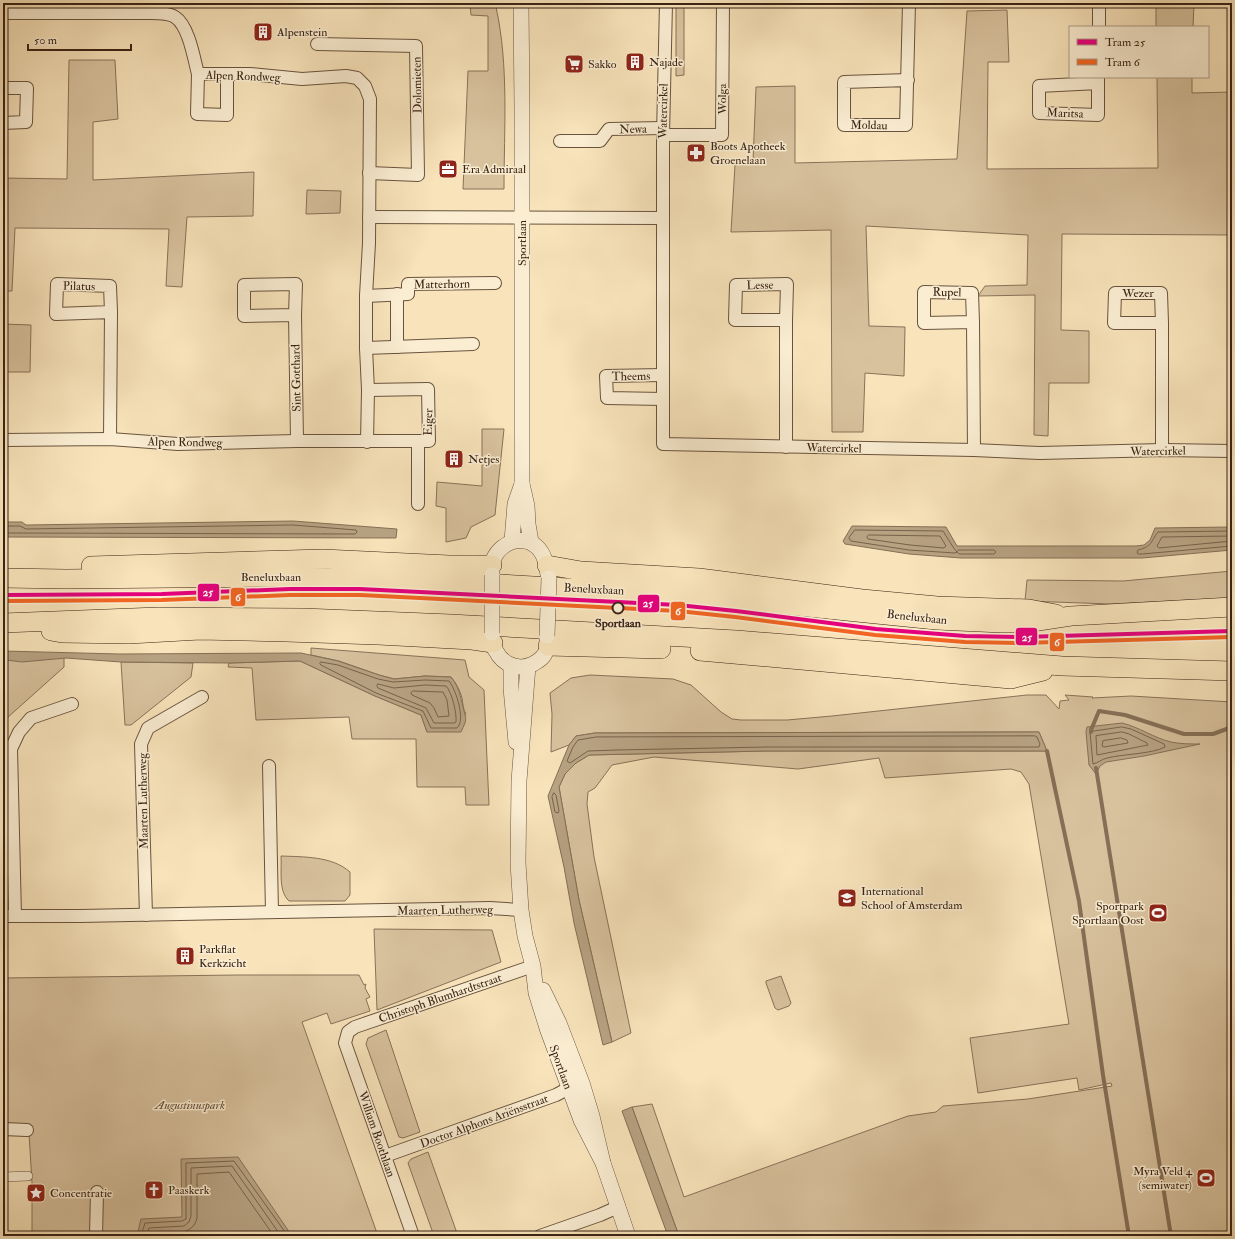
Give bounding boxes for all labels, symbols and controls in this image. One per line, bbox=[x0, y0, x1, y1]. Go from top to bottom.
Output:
building icon: Alpenstein bbox=[252, 21, 274, 43]
place label: Alpenstein bbox=[276, 25, 327, 40]
scale bar bbox=[28, 26, 131, 52]
legend bbox=[1069, 26, 1209, 78]
text: 50 m bbox=[34, 33, 58, 48]
text: Tram 25 bbox=[1105, 35, 1146, 50]
building icon: Najade bbox=[624, 51, 646, 73]
supermarket icon: Sakko bbox=[563, 53, 585, 75]
place label: Najade bbox=[649, 55, 683, 70]
text: Tram 6 bbox=[1105, 55, 1141, 70]
street label: Dolomieten bbox=[410, 56, 425, 114]
place label: Sakko bbox=[588, 57, 617, 72]
street label: Alpen Rondweg bbox=[204, 68, 282, 85]
street label: Watercirkel bbox=[655, 83, 671, 140]
street label: Wolga bbox=[715, 83, 730, 115]
street label: Maritsa bbox=[1046, 105, 1085, 122]
street label: Moldau bbox=[850, 118, 888, 133]
street label: Newa bbox=[619, 122, 648, 137]
place label: Boots Apotheek Groenelaan bbox=[710, 139, 786, 168]
pharmacy icon: Boots Apotheek Groenelaan bbox=[685, 142, 707, 164]
office icon: Era Admiraal bbox=[437, 158, 459, 180]
place label: Era Admiraal bbox=[462, 162, 526, 177]
street label: Sportlaan bbox=[515, 220, 530, 266]
street label: Matterhorn bbox=[414, 277, 470, 292]
street label: Lesse bbox=[746, 278, 774, 293]
street label: Pilatus bbox=[63, 279, 95, 294]
street label: Rupel bbox=[932, 285, 962, 300]
street label: Wezer bbox=[1121, 286, 1154, 301]
street label: Sint Gotthard bbox=[288, 344, 305, 412]
street label: Theems bbox=[612, 369, 650, 384]
street label: Eiger bbox=[421, 408, 436, 436]
street label: Alpen Rondweg bbox=[146, 434, 224, 451]
street label: Watercirkel bbox=[805, 440, 862, 456]
street label: Watercirkel bbox=[1129, 444, 1186, 460]
building icon: Netjes bbox=[443, 448, 465, 470]
place label: Netjes bbox=[468, 452, 499, 467]
street label: Beneluxbaan bbox=[241, 570, 301, 585]
street label: Beneluxbaan bbox=[563, 580, 625, 599]
line badge: 25 bbox=[197, 583, 220, 602]
text: 25 bbox=[203, 586, 213, 599]
line badge: 6 bbox=[230, 587, 246, 607]
text: 6 bbox=[235, 591, 242, 604]
line badge: 25 bbox=[637, 594, 660, 613]
text: 25 bbox=[643, 597, 653, 610]
marker: Sportlaan bbox=[611, 601, 625, 615]
line badge: 6 bbox=[670, 601, 686, 621]
text: 6 bbox=[675, 605, 682, 618]
street label: Beneluxbaan bbox=[886, 607, 948, 628]
place label: Sportlaan bbox=[595, 616, 642, 631]
line badge: 25 bbox=[1015, 627, 1038, 646]
text: 25 bbox=[1022, 631, 1032, 644]
line badge: 6 bbox=[1049, 632, 1065, 652]
text: 6 bbox=[1054, 636, 1061, 649]
street label: Maarten Lutherweg bbox=[135, 752, 152, 849]
place label: International School of Amsterdam bbox=[861, 884, 963, 913]
school or university icon: International School of Amsterdam bbox=[836, 887, 858, 909]
place label: Sportpark Sportlaan Oost bbox=[1072, 899, 1144, 928]
street label: Maarten Lutherweg bbox=[397, 902, 494, 919]
sports icon: Sportpark Sportlaan Oost bbox=[1147, 902, 1169, 924]
place label: Parkflat Kerkzicht bbox=[199, 942, 246, 971]
building icon: Parkflat Kerkzicht bbox=[174, 945, 196, 967]
street label: Christoph Blumhardtstraat bbox=[377, 970, 504, 1027]
street label: Sportlaan bbox=[546, 1043, 575, 1091]
street label: William Boothlaan bbox=[354, 1088, 398, 1179]
street label: Doctor Alphons Ariënsstraat bbox=[418, 1091, 550, 1152]
park label: Augustinuspark bbox=[153, 1098, 225, 1113]
place label: Myra Veld 4 (semiwater) bbox=[1133, 1164, 1193, 1193]
sports icon: Myra Veld 4 (semiwater) bbox=[1195, 1167, 1217, 1189]
church icon: Paaskerk bbox=[143, 1179, 165, 1201]
place icon: Concentratie bbox=[25, 1182, 47, 1204]
place label: Paaskerk bbox=[168, 1183, 210, 1198]
place label: Concentratie bbox=[50, 1186, 112, 1201]

